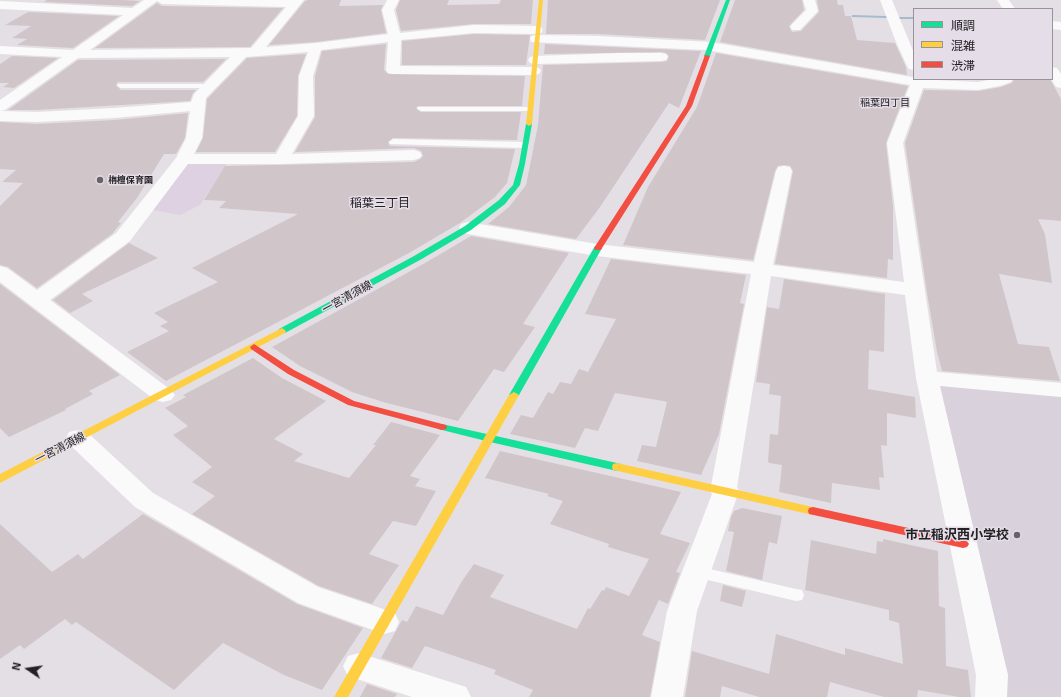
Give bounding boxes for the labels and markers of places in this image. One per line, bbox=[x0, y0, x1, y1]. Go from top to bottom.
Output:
marker: 栴檀保育園 bbox=[95, 175, 105, 185]
place label: 栴檀保育園 bbox=[108, 175, 153, 185]
place label: 市立稲沢西小学校 bbox=[905, 527, 1009, 543]
marker: 市立稲沢西小学校 bbox=[1012, 530, 1022, 540]

